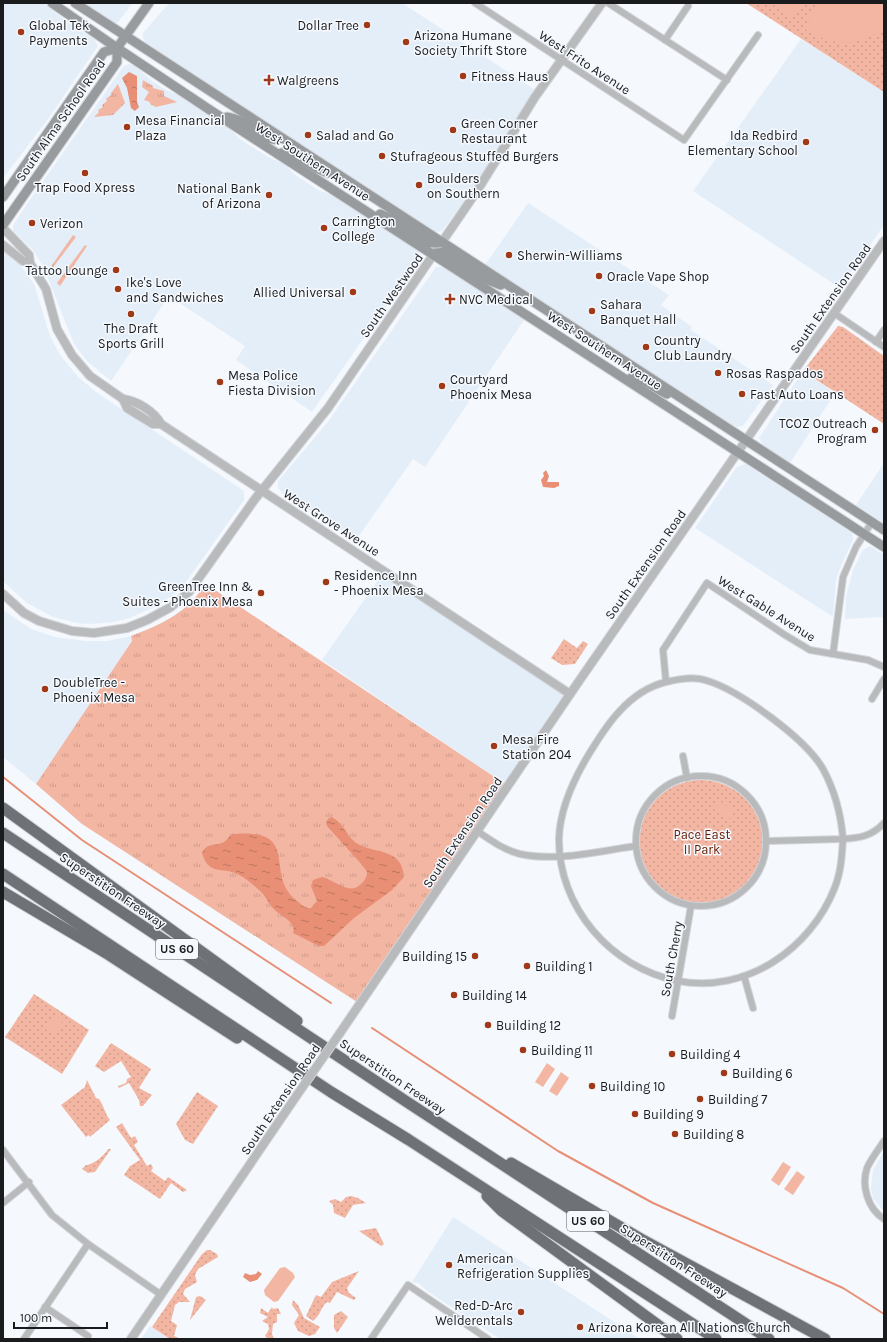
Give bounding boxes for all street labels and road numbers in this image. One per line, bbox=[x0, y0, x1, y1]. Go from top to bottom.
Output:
street label: West Frito Avenue bbox=[536, 27, 634, 98]
street label: South Alma School Road bbox=[13, 56, 108, 184]
street label: West Southern Avenue bbox=[253, 119, 373, 204]
street label: South Extension Road bbox=[787, 240, 874, 356]
street label: South Westwood bbox=[357, 250, 426, 340]
street label: West Southern Avenue bbox=[545, 308, 665, 393]
street label: West Grove Avenue bbox=[281, 486, 383, 559]
street label: South Extension Road bbox=[602, 506, 689, 622]
street label: West Gable Avenue bbox=[715, 572, 819, 645]
street label: South Extension Road bbox=[420, 774, 505, 891]
street label: Superstition Freeway bbox=[57, 849, 169, 931]
street label: South Cherry bbox=[657, 920, 686, 998]
road number: US 60 bbox=[156, 939, 198, 959]
street label: Superstition Freeway bbox=[337, 1035, 449, 1117]
street label: South Extension Road bbox=[238, 1041, 323, 1158]
road number: US 60 bbox=[567, 1211, 609, 1231]
street label: Superstition Freeway bbox=[617, 1220, 730, 1301]

